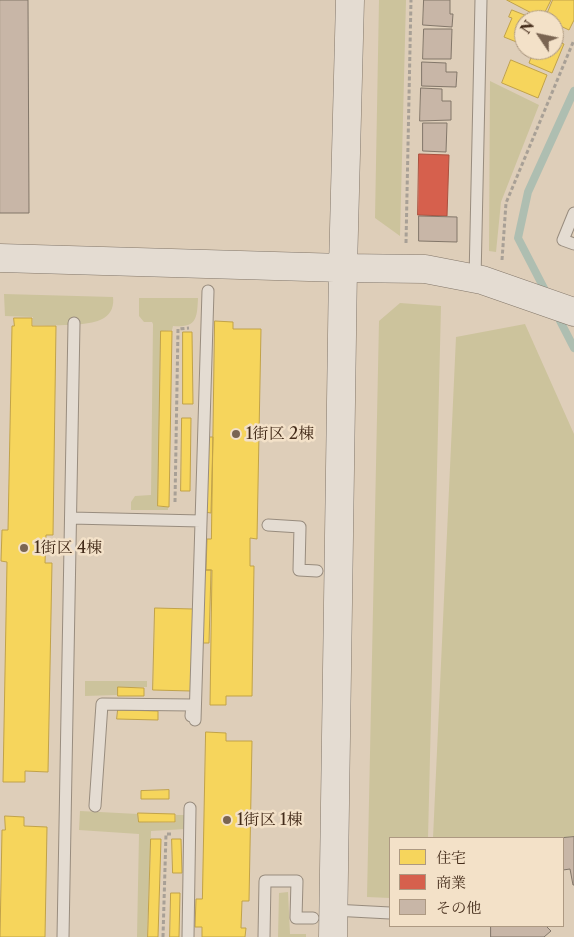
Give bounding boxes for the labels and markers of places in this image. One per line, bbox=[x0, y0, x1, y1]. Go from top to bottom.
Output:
place label: 1街区 2棟 bbox=[246, 424, 314, 444]
marker: 1街区 2棟 bbox=[230, 428, 242, 440]
place label: 1街区 4棟 bbox=[34, 538, 102, 558]
marker: 1街区 4棟 bbox=[18, 542, 30, 554]
place label: 1街区 1棟 bbox=[237, 810, 303, 830]
marker: 1街区 1棟 bbox=[221, 814, 233, 826]

